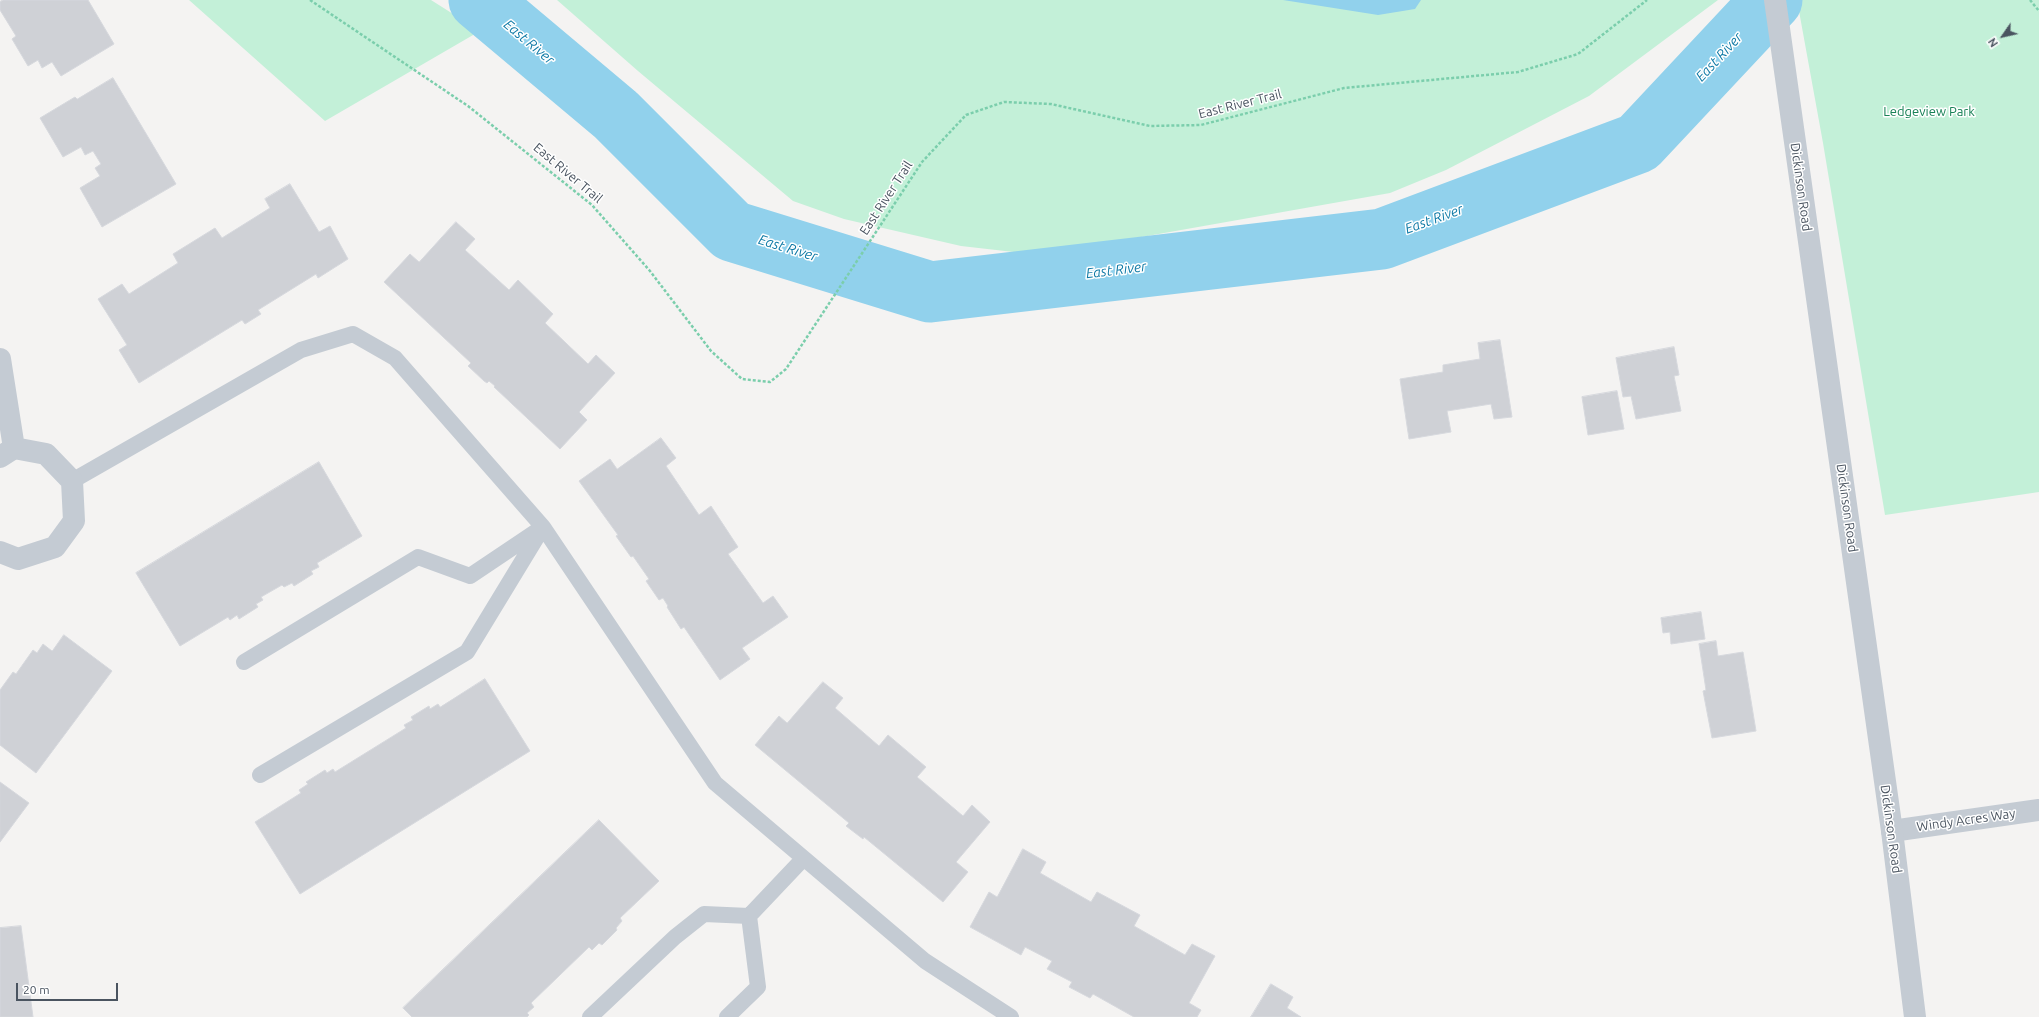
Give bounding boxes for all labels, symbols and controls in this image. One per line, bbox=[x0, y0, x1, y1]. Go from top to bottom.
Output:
water label: East River bbox=[500, 16, 558, 68]
north arrow bbox=[1983, 16, 2023, 56]
water label: East River bbox=[1692, 29, 1746, 85]
text: N bbox=[1986, 36, 2000, 49]
street label: East River Trail bbox=[1197, 86, 1283, 122]
park label: Ledgeview Park bbox=[1883, 104, 1975, 120]
street label: East River Trail bbox=[530, 140, 606, 206]
street label: Dickinson Road bbox=[1787, 142, 1815, 232]
street label: East River Trail bbox=[856, 158, 916, 238]
water label: East River bbox=[1403, 201, 1465, 237]
water label: East River bbox=[757, 231, 819, 265]
water label: East River bbox=[1085, 258, 1147, 282]
street label: Dickinson Road bbox=[1833, 463, 1861, 553]
street label: Dickinson Road bbox=[1877, 784, 1905, 874]
street label: Windy Acres Way bbox=[1916, 805, 2016, 835]
scale bar bbox=[18, 975, 120, 1001]
text: 20 m bbox=[23, 983, 50, 996]

